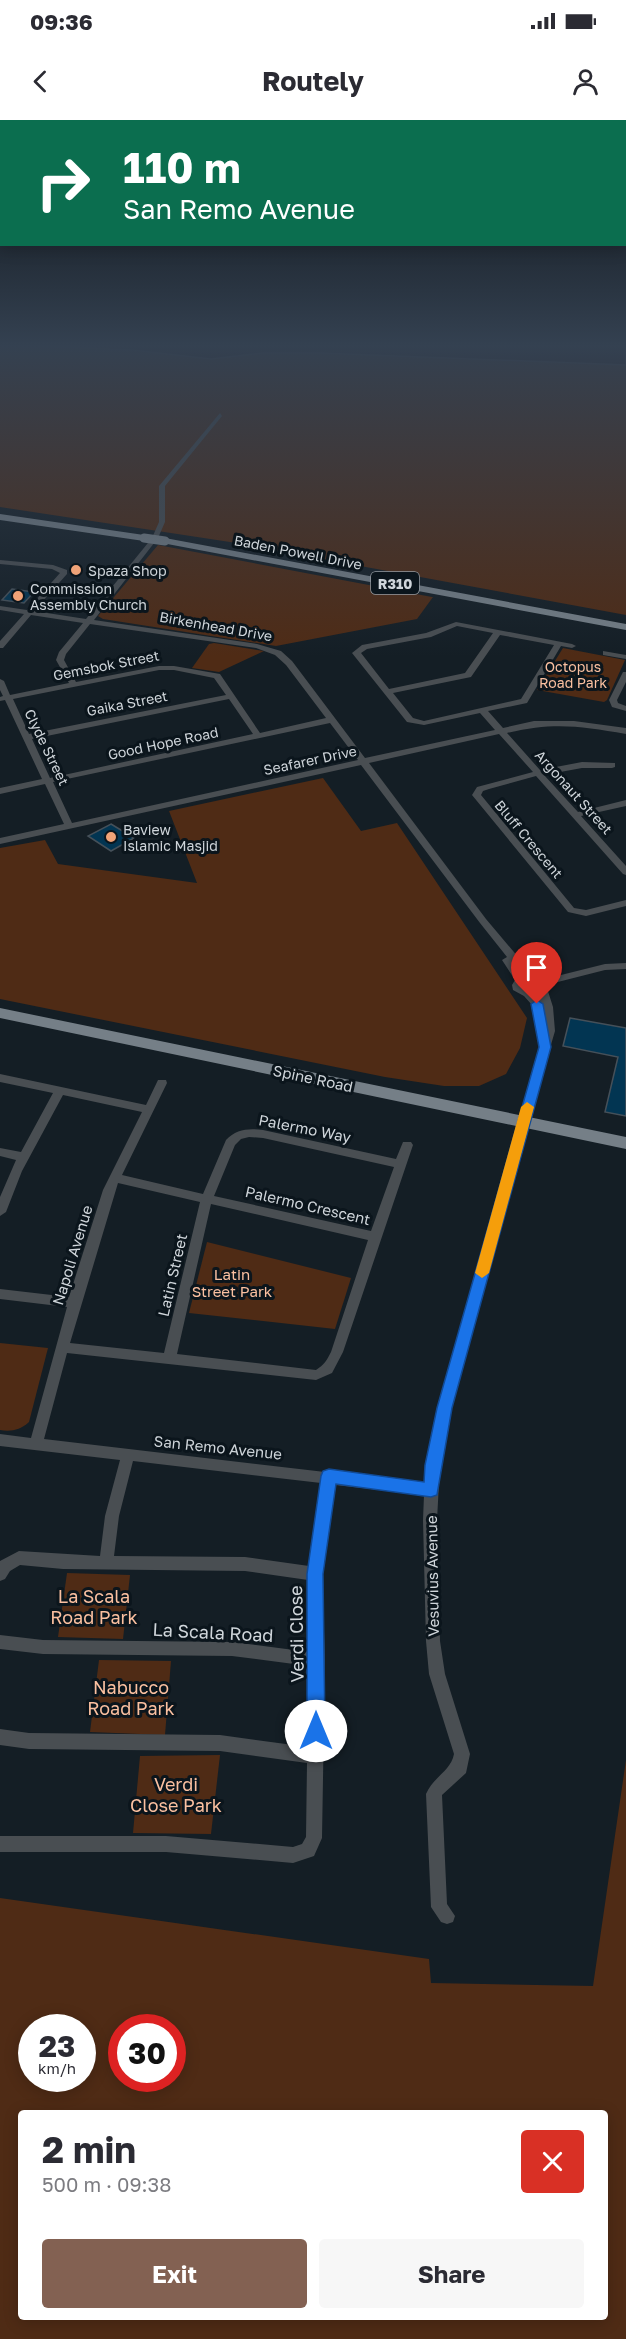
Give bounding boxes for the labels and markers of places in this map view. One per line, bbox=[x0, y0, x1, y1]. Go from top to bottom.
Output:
place label: Spaza Shop bbox=[88, 562, 167, 579]
marker: Spaza Shop bbox=[69, 563, 83, 577]
place label: Commission Assembly Church bbox=[30, 580, 147, 613]
marker: Commission Assembly Church bbox=[11, 589, 25, 603]
place label: Baview Islamic Masjid bbox=[123, 821, 218, 854]
marker: Baview Islamic Masjid bbox=[104, 830, 118, 844]
pin bbox=[511, 942, 562, 1004]

